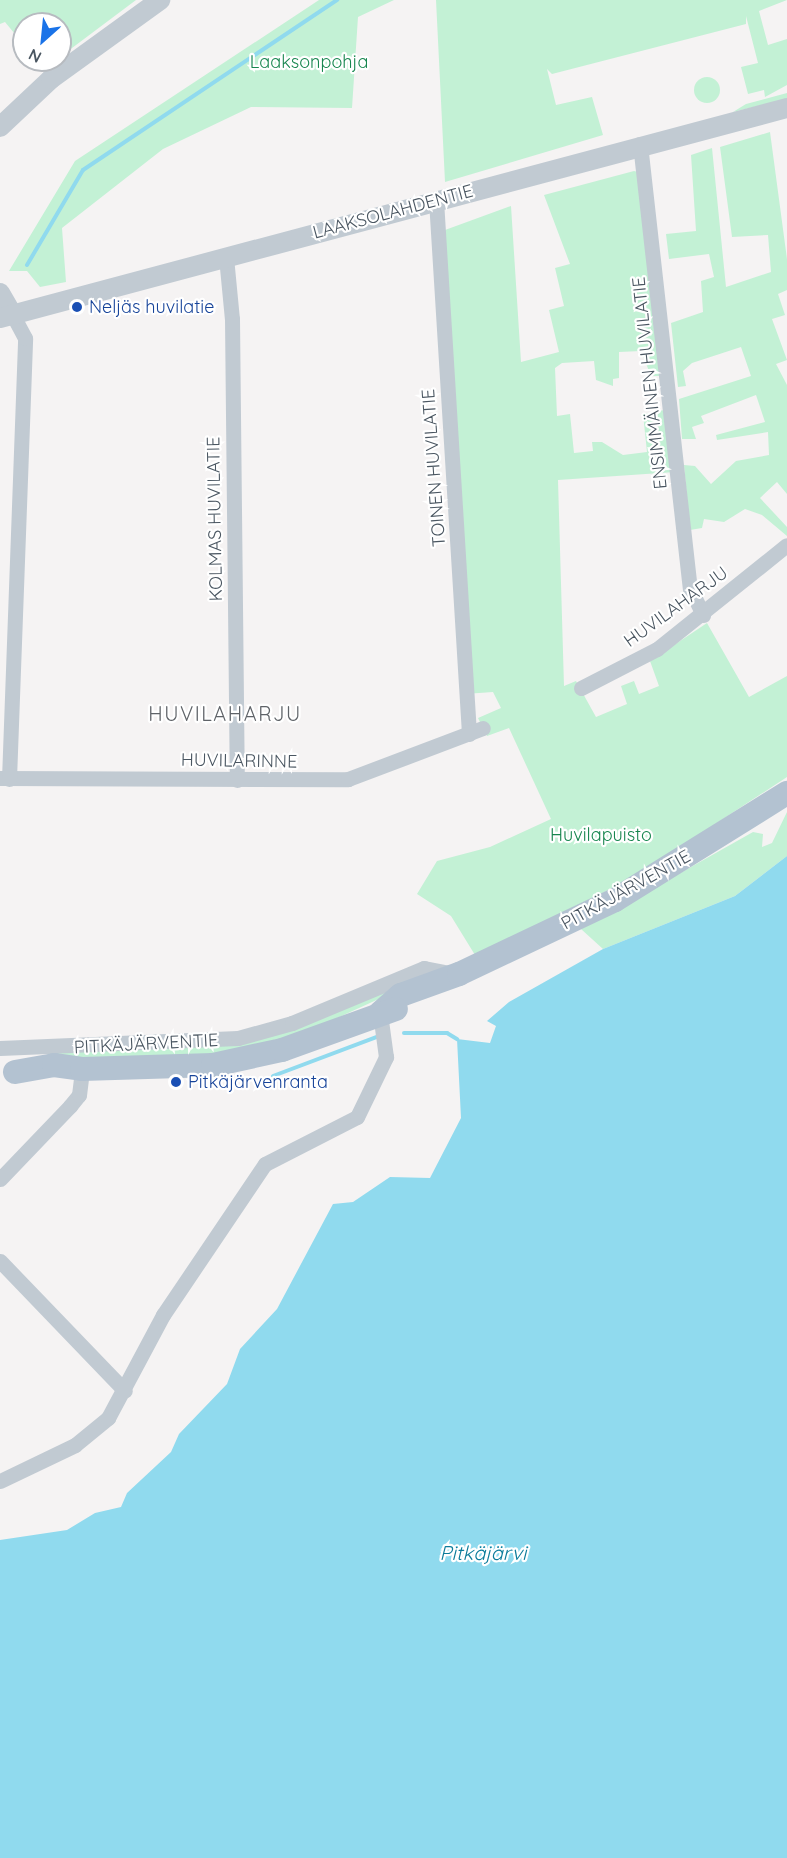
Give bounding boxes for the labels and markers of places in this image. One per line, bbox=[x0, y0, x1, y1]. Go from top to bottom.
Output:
place label: Neljäs huvilatie bbox=[89, 296, 214, 318]
marker: Neljäs huvilatie bbox=[70, 300, 84, 314]
place label: Pitkäjärvenranta bbox=[188, 1071, 328, 1093]
marker: Pitkäjärvenranta bbox=[169, 1075, 183, 1089]

